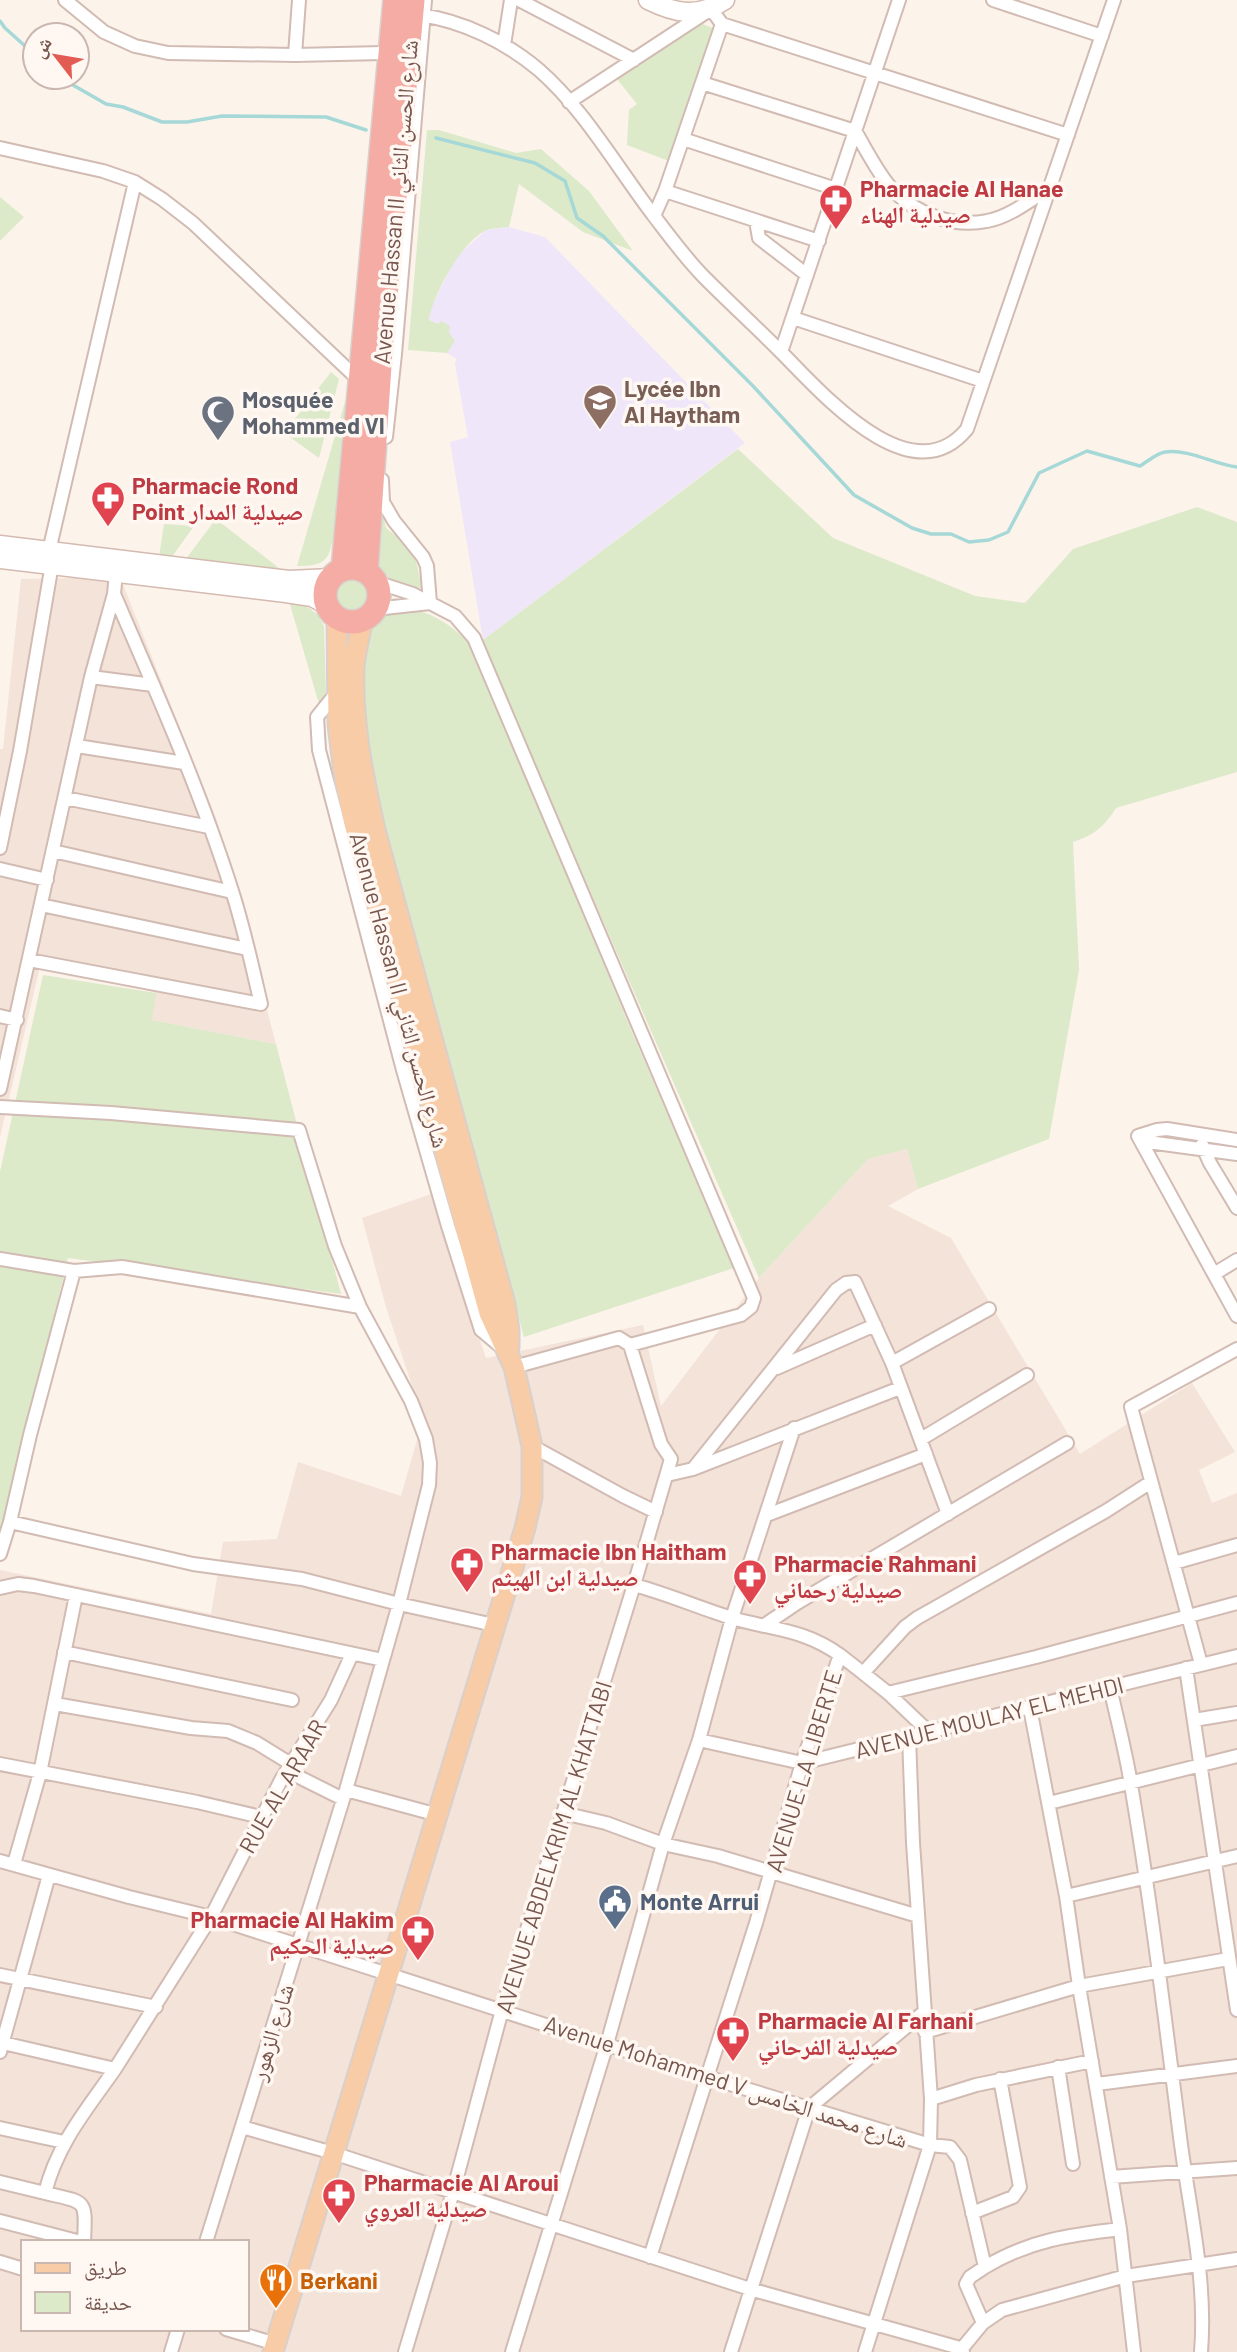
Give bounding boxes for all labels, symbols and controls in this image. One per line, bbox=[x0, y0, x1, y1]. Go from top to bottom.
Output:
north arrow bbox=[21, 21, 91, 91]
text: ش bbox=[26, 32, 57, 62]
street label: Avenue Hassan II شارع الحسن الثاني bbox=[367, 39, 429, 366]
place label: Pharmacie Al Hanae صيدلية الهناء bbox=[860, 174, 1064, 229]
pharmacy icon: Pharmacie Al Hanae صيدلية الهناء bbox=[817, 182, 855, 231]
place label: Lycée Ibn Al Haytham bbox=[624, 374, 740, 428]
school or university icon: Lycée Ibn Al Haytham bbox=[581, 382, 619, 431]
place label: Mosquée Mohammed VI bbox=[242, 385, 385, 439]
mosque icon: Mosquée Mohammed VI bbox=[199, 393, 237, 442]
place label: Pharmacie Rond Point صيدلية المدار bbox=[132, 471, 303, 526]
pharmacy icon: Pharmacie Rond Point صيدلية المدار bbox=[89, 479, 127, 528]
street label: Avenue Hassan II شارع الحسن الثاني bbox=[339, 829, 456, 1152]
place label: Pharmacie Ibn Haitham صيدلية ابن الهيثم bbox=[491, 1537, 726, 1594]
pharmacy icon: Pharmacie Ibn Haitham صيدلية ابن الهيثم bbox=[448, 1545, 486, 1594]
place label: Pharmacie Rahmani صيدلية رحماني bbox=[774, 1549, 977, 1609]
pharmacy icon: Pharmacie Rahmani صيدلية رحماني bbox=[731, 1557, 769, 1606]
street label: AVENUE LA LIBERTE bbox=[759, 1667, 847, 1875]
street label: AVENUE MOULAY EL MEHDI bbox=[852, 1670, 1126, 1764]
street label: AVENUE ABDELKRIM AL KHATTABI bbox=[489, 1677, 617, 2017]
street label: RUE AL ARAAR bbox=[232, 1714, 332, 1858]
public building icon: Monte Arrui bbox=[596, 1882, 634, 1931]
place label: Monte Arrui bbox=[640, 1887, 759, 1915]
place label: Pharmacie Al Hakim صيدلية الحكيم bbox=[190, 1905, 394, 1962]
pharmacy icon: Pharmacie Al Hakim صيدلية الحكيم bbox=[399, 1913, 437, 1962]
street label: شارع الزهور bbox=[243, 1980, 301, 2085]
place label: Pharmacie Al Farhani صيدلية الفرحاني bbox=[758, 2006, 974, 2066]
street label: Avenue Mohammed V شارع محمد الخامس bbox=[540, 2009, 911, 2155]
pharmacy icon: Pharmacie Al Farhani صيدلية الفرحاني bbox=[714, 2014, 752, 2063]
place label: Pharmacie Al Aroui صيدلية العروي bbox=[364, 2168, 559, 2228]
pharmacy icon: Pharmacie Al Aroui صيدلية العروي bbox=[320, 2176, 358, 2225]
legend bbox=[21, 2240, 248, 2331]
text: طريق bbox=[84, 2254, 127, 2281]
restaurant icon: Berkani bbox=[257, 2261, 295, 2310]
place label: Berkani bbox=[300, 2266, 378, 2294]
text: حديقة bbox=[84, 2289, 132, 2314]

